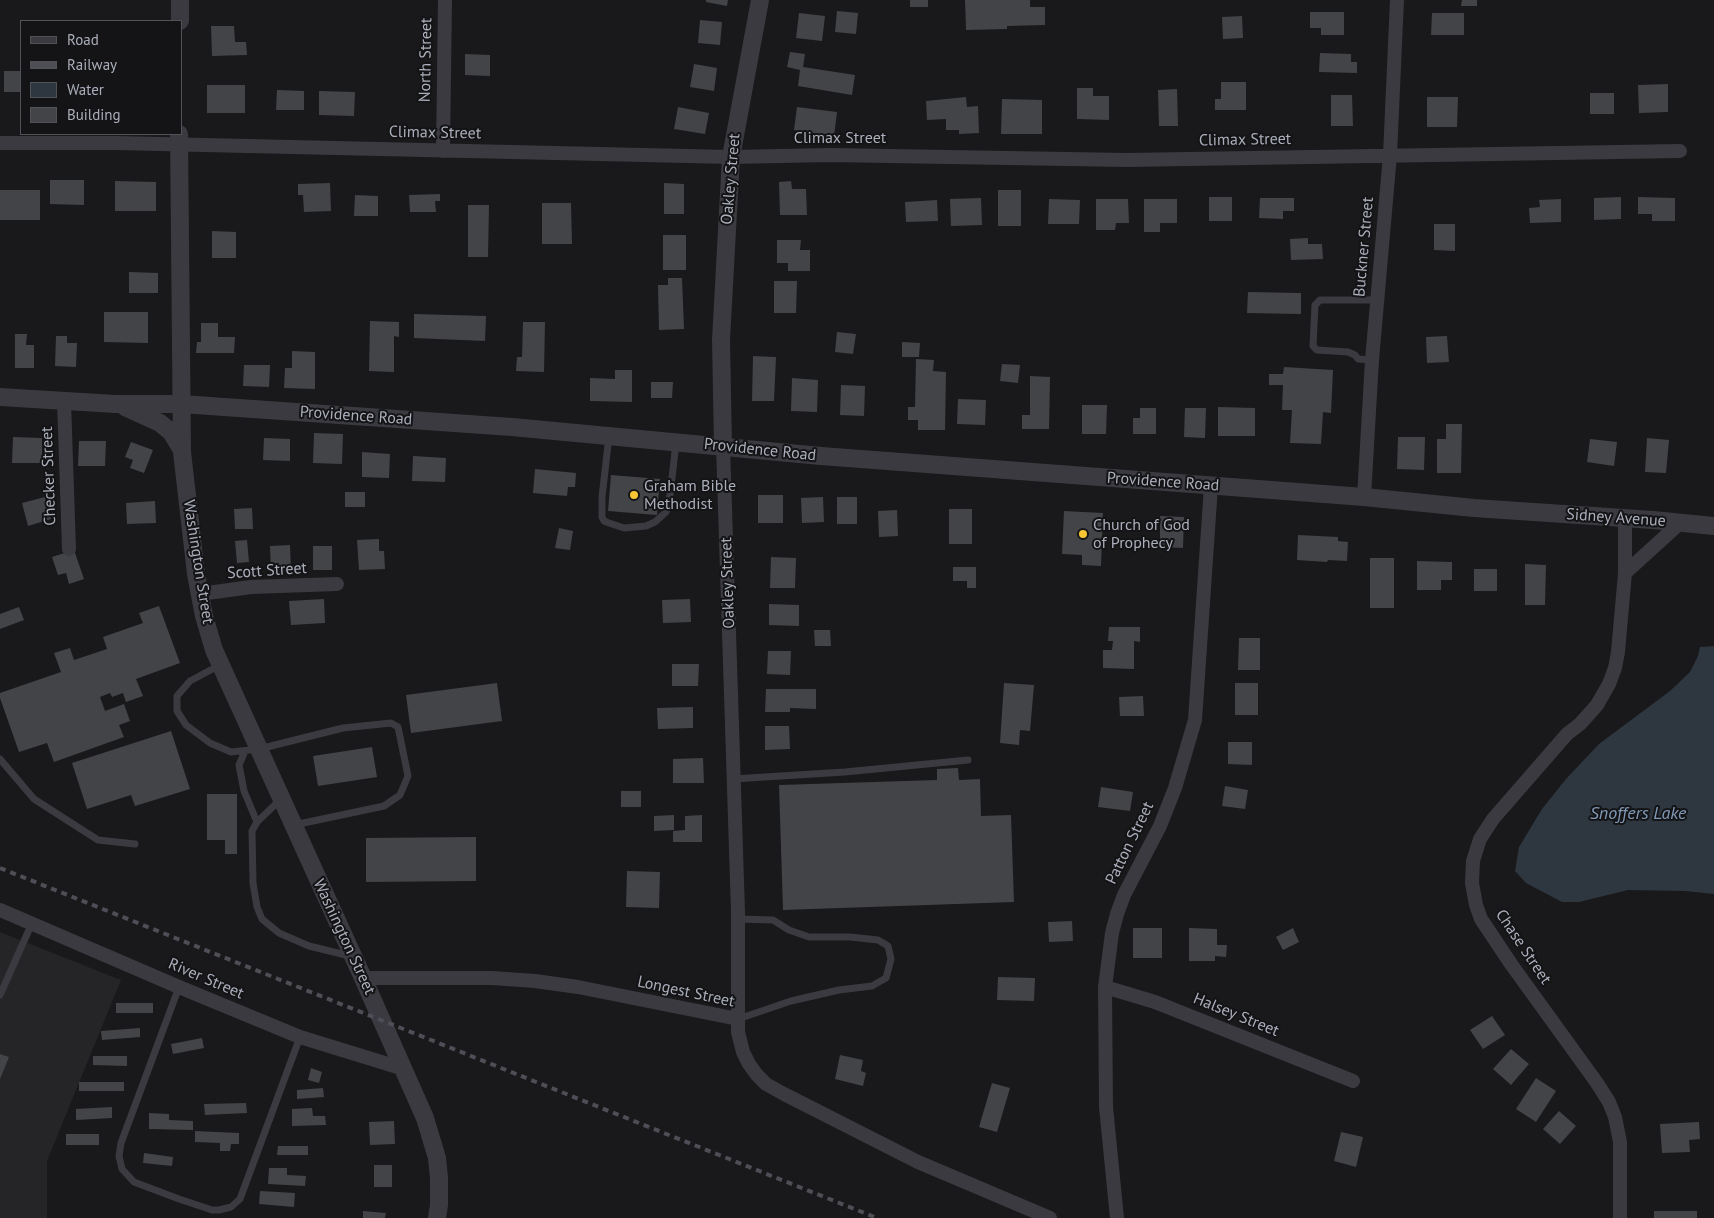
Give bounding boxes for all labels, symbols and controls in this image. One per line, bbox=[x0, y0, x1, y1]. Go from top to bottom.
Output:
street label: North Street bbox=[416, 18, 436, 102]
legend bbox=[20, 20, 182, 135]
text: Road bbox=[67, 30, 99, 49]
text: Railway bbox=[67, 55, 117, 74]
text: Water bbox=[67, 80, 104, 99]
text: Building bbox=[67, 105, 121, 124]
street label: Climax Street bbox=[389, 123, 481, 143]
street label: Climax Street bbox=[794, 128, 886, 148]
street label: Climax Street bbox=[1199, 130, 1291, 150]
street label: Oakley Street bbox=[717, 133, 745, 225]
street label: Buckner Street bbox=[1350, 196, 1378, 298]
street label: Providence Road bbox=[299, 402, 413, 430]
street label: Checker Street bbox=[38, 426, 60, 526]
street label: Providence Road bbox=[703, 435, 817, 465]
street label: Providence Road bbox=[1106, 468, 1220, 496]
place label: Graham Bible Methodist bbox=[644, 476, 736, 514]
marker: Graham Bible Methodist bbox=[628, 489, 640, 501]
street label: Washington Street bbox=[179, 499, 217, 625]
street label: Sidney Avenue bbox=[1566, 505, 1666, 531]
place label: Church of God of Prophecy bbox=[1093, 515, 1190, 553]
marker: Church of God of Prophecy bbox=[1077, 528, 1089, 540]
street label: Oakley Street bbox=[717, 537, 739, 629]
street label: Scott Street bbox=[226, 559, 308, 583]
street label: Patton Street bbox=[1102, 799, 1158, 887]
water label: Snoffers Lake bbox=[1590, 803, 1686, 825]
street label: Washington Street bbox=[309, 876, 379, 998]
street label: Chase Street bbox=[1491, 906, 1555, 988]
street label: River Street bbox=[165, 955, 247, 1003]
street label: Longest Street bbox=[636, 972, 736, 1012]
street label: Halsey Street bbox=[1190, 989, 1282, 1041]

